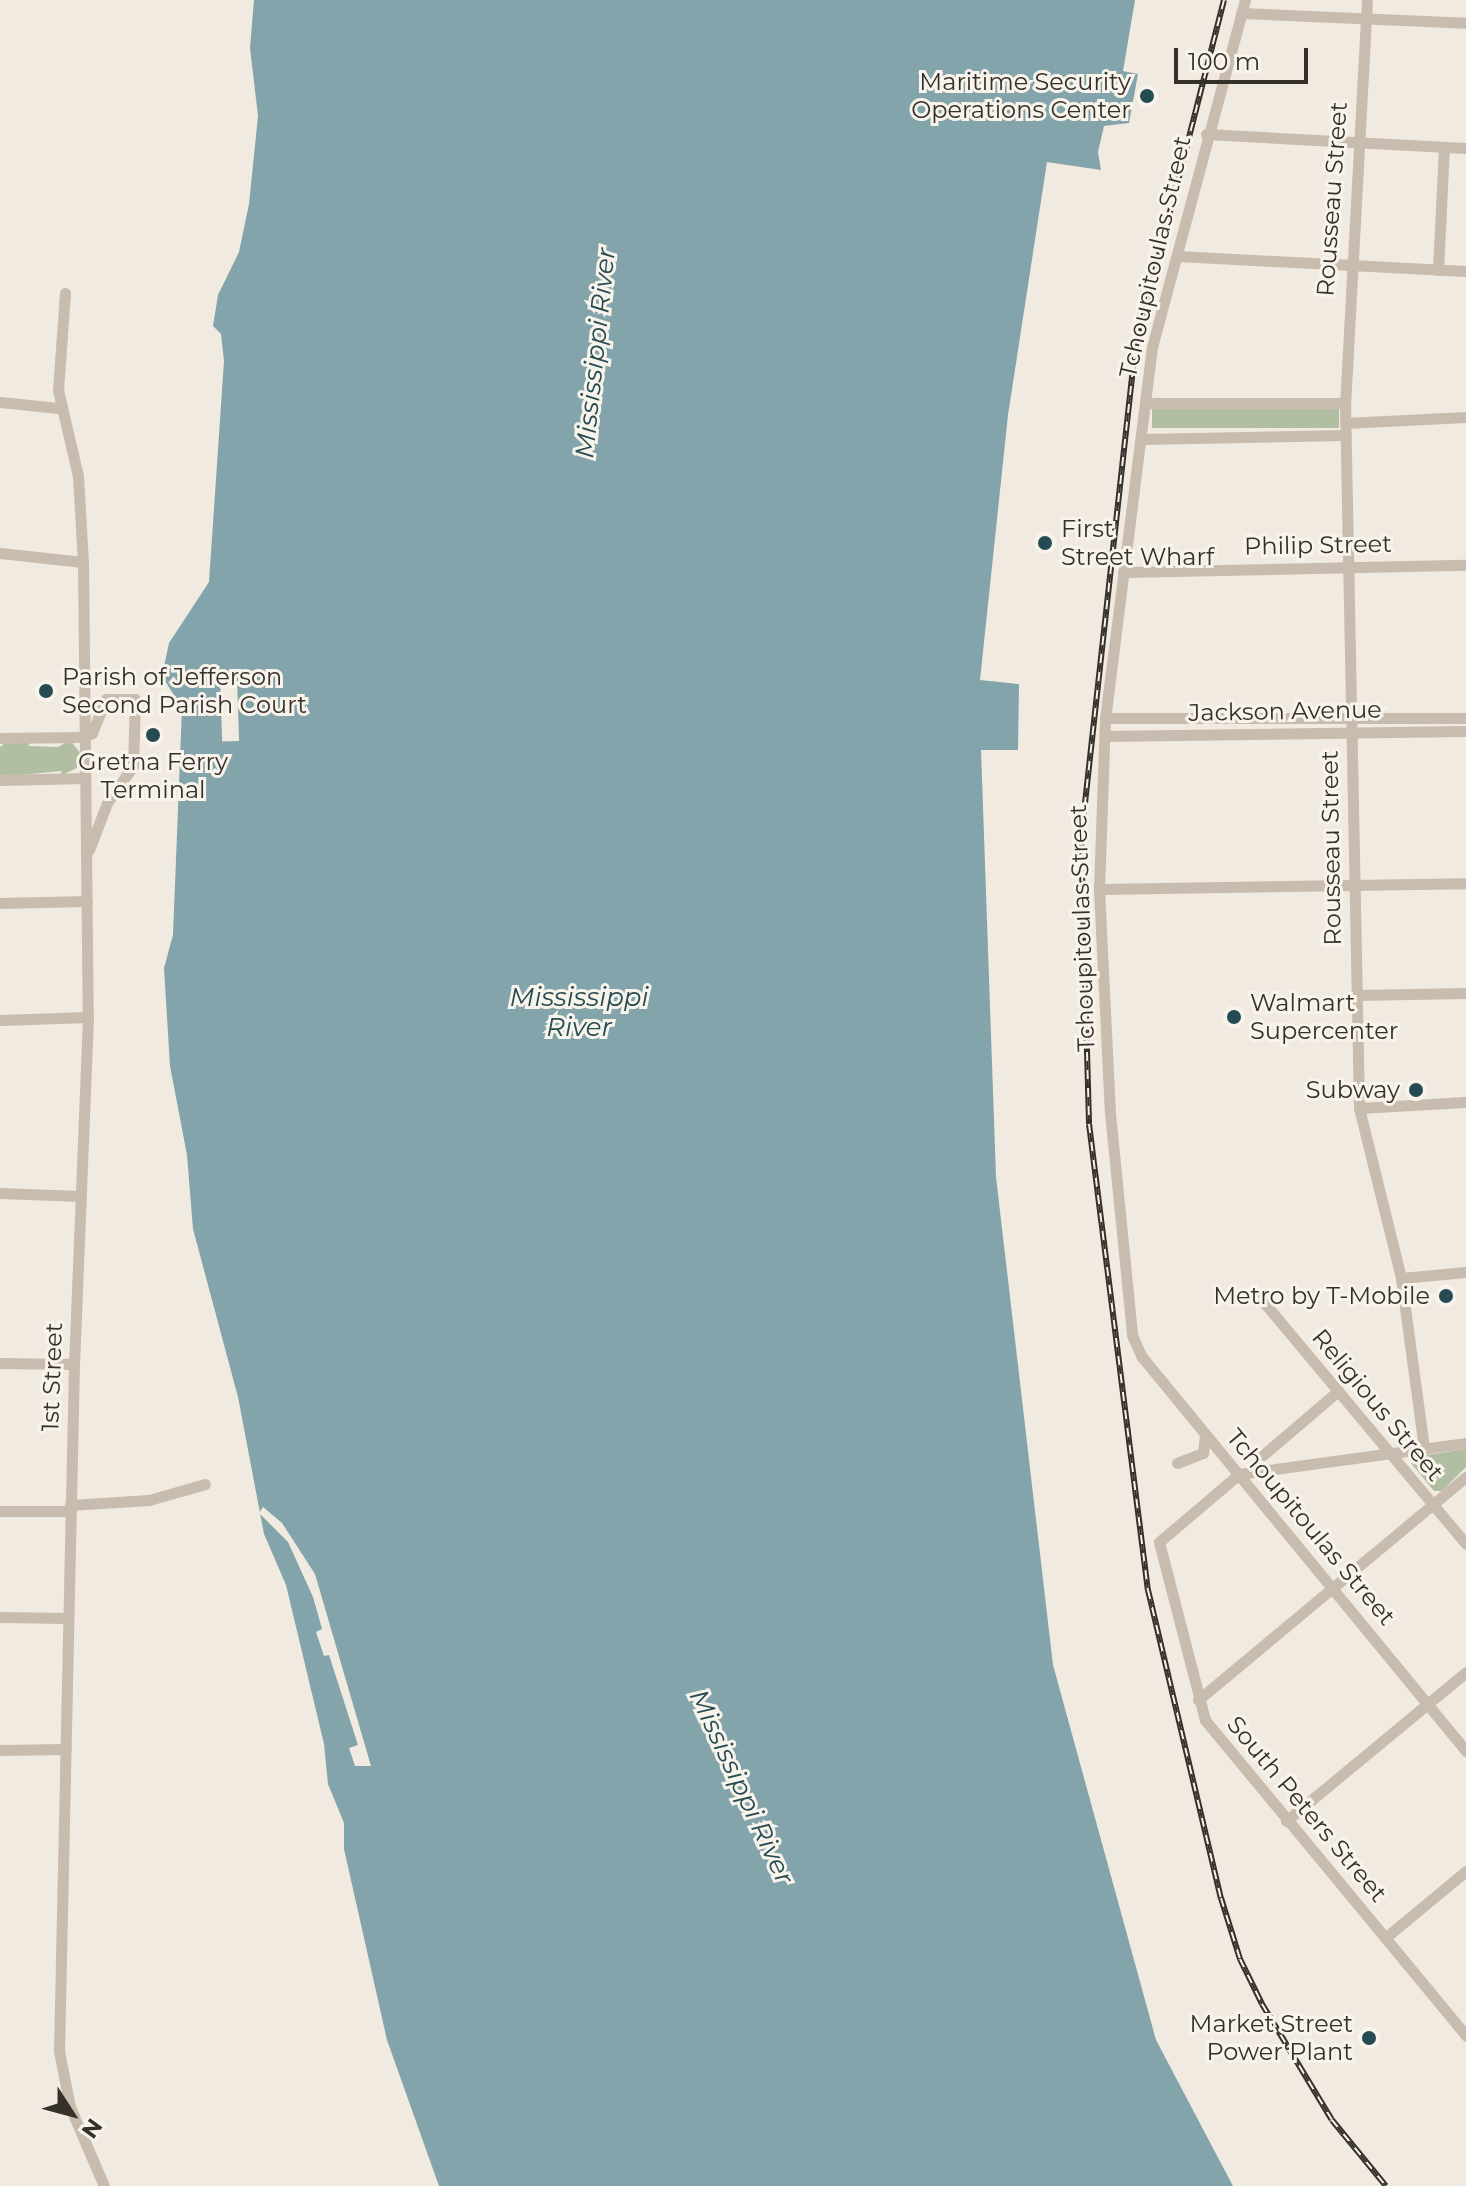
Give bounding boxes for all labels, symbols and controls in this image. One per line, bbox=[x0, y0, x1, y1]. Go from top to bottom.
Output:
scale bar bbox=[1178, 32, 1312, 82]
text: 100 m bbox=[1188, 47, 1260, 76]
place label: Maritime Security Operations Center bbox=[911, 68, 1131, 124]
marker: Maritime Security Operations Center bbox=[1138, 87, 1156, 105]
street label: Rousseau Street bbox=[1311, 101, 1353, 297]
street label: Tchoupitoulas Street bbox=[1113, 133, 1197, 381]
water label: Mississippi River bbox=[569, 246, 623, 460]
place label: First Street Wharf bbox=[1061, 515, 1214, 571]
street label: Philip Street bbox=[1244, 529, 1392, 561]
marker: First Street Wharf bbox=[1036, 534, 1054, 552]
place label: Parish of Jefferson Second Parish Court bbox=[62, 663, 307, 719]
marker: Parish of Jefferson Second Parish Court bbox=[37, 682, 55, 700]
street label: Jackson Avenue bbox=[1188, 695, 1382, 727]
marker: Gretna Ferry Terminal bbox=[144, 726, 162, 744]
place label: Gretna Ferry Terminal bbox=[78, 748, 228, 804]
street label: Rousseau Street bbox=[1315, 750, 1347, 946]
street label: Tchoupitoulas Street bbox=[1063, 804, 1101, 1052]
water label: Mississippi River bbox=[510, 982, 648, 1044]
place label: Walmart Supercenter bbox=[1250, 989, 1398, 1045]
marker: Walmart Supercenter bbox=[1225, 1008, 1243, 1026]
place label: Subway bbox=[1306, 1076, 1400, 1104]
marker: Subway bbox=[1407, 1081, 1425, 1099]
place label: Metro by T-Mobile bbox=[1213, 1282, 1430, 1310]
marker: Metro by T-Mobile bbox=[1437, 1287, 1455, 1305]
street label: 1st Street bbox=[36, 1322, 68, 1432]
street label: Religious Street bbox=[1306, 1323, 1450, 1487]
street label: Tchoupitoulas Street bbox=[1220, 1423, 1402, 1631]
water label: Mississippi River bbox=[682, 1685, 800, 1889]
street label: South Peters Street bbox=[1221, 1710, 1393, 1908]
place label: Market Street Power Plant bbox=[1190, 2010, 1353, 2066]
marker: Market Street Power Plant bbox=[1360, 2029, 1378, 2047]
north arrow bbox=[32, 2074, 112, 2154]
text: N bbox=[76, 2113, 108, 2144]

